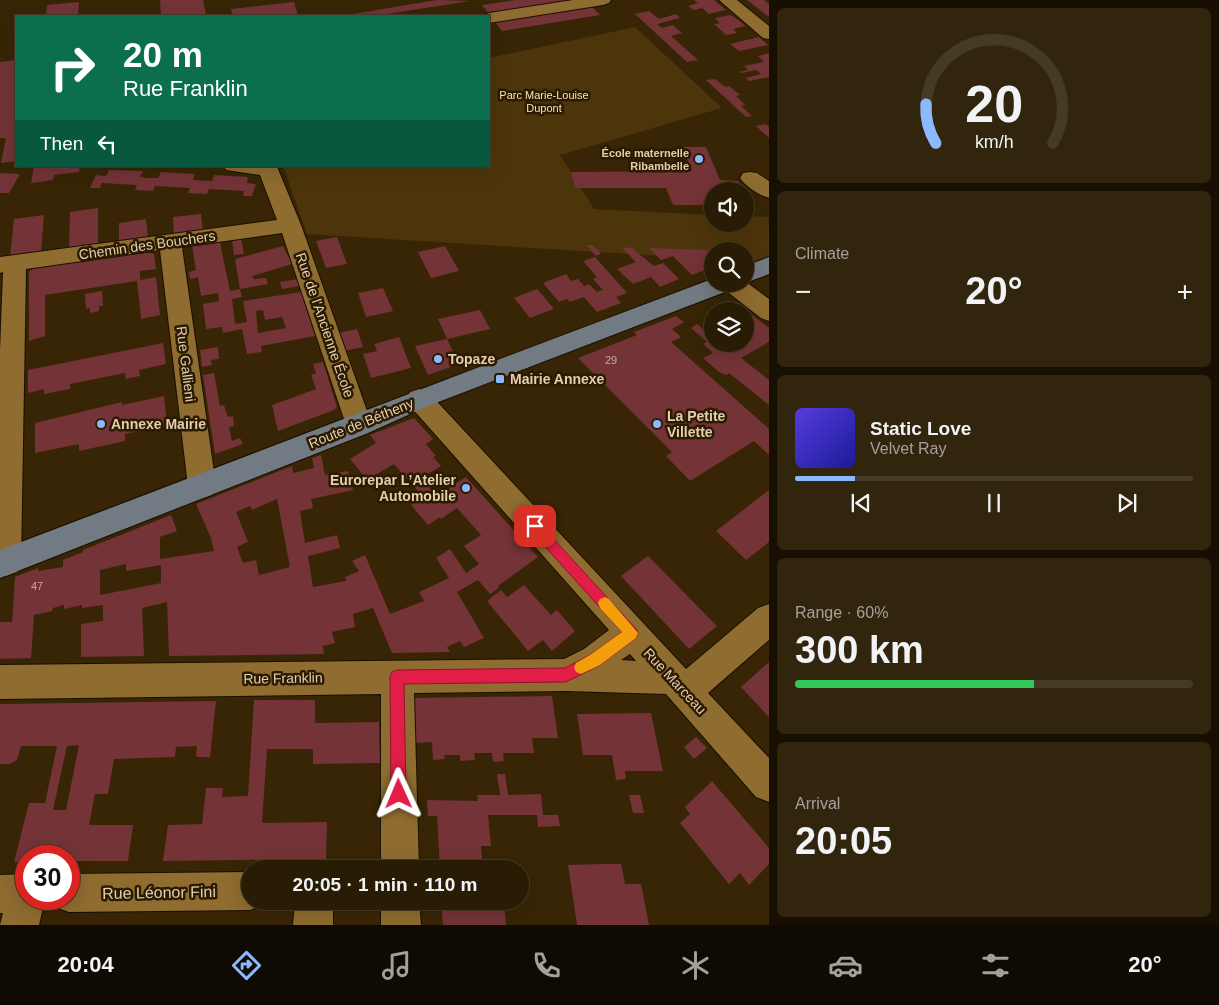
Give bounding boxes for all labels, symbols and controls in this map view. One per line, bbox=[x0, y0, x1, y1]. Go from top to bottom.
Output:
icon: right bbox=[40, 35, 105, 100]
text: 20 m bbox=[123, 35, 203, 74]
text: 20 bbox=[965, 75, 1023, 133]
text: Rue Franklin bbox=[123, 76, 248, 101]
park label: Parc Marie-Louise Dupont bbox=[499, 89, 589, 114]
icon: left bbox=[93, 130, 121, 158]
text: km/h bbox=[975, 132, 1013, 152]
text: Then bbox=[40, 133, 83, 154]
place label: École maternelle Ribambelle bbox=[602, 147, 689, 172]
marker: École maternelle Ribambelle bbox=[693, 153, 705, 165]
map controls bbox=[704, 182, 754, 352]
button: sound bbox=[704, 182, 754, 232]
street label: Chemin des Bouchers bbox=[78, 227, 216, 263]
button: search bbox=[704, 242, 754, 292]
text: Climate bbox=[795, 245, 849, 262]
street label: Rue de l'Ancienne École bbox=[293, 250, 357, 400]
text: 20° bbox=[965, 270, 1023, 312]
text: − bbox=[795, 276, 811, 307]
text: + bbox=[1177, 276, 1193, 307]
button: layers bbox=[704, 302, 754, 352]
street label: Rue Gallieni bbox=[173, 325, 199, 403]
place label: Topaze bbox=[448, 351, 495, 367]
marker: Topaze bbox=[432, 353, 444, 365]
house number: 29 bbox=[605, 354, 617, 366]
place label: Mairie Annexe bbox=[510, 371, 605, 387]
marker: Mairie Annexe bbox=[494, 373, 506, 385]
street label: Route de Bétheny bbox=[306, 395, 416, 451]
place label: La Petite Villette bbox=[667, 408, 726, 440]
place label: Annexe Mairie bbox=[111, 416, 206, 432]
marker: Annexe Mairie bbox=[95, 418, 107, 430]
marker: La Petite Villette bbox=[651, 418, 663, 430]
text: Static Love bbox=[870, 418, 971, 439]
text: Velvet Ray bbox=[870, 440, 946, 457]
place label: Eurorepar L’Atelier Automobile bbox=[330, 472, 457, 504]
marker: Eurorepar L’Atelier Automobile bbox=[460, 482, 472, 494]
icon: previous bbox=[847, 489, 875, 517]
icon: pause bbox=[980, 489, 1008, 517]
icon: next bbox=[1113, 489, 1141, 517]
pin bbox=[514, 505, 556, 547]
icon: arrive bbox=[521, 512, 549, 540]
house number: 47 bbox=[31, 580, 43, 592]
text: Range · 60% bbox=[795, 604, 888, 621]
text: 300 km bbox=[795, 629, 924, 671]
street label: Rue Marceau bbox=[640, 645, 710, 717]
street label: Rue Franklin bbox=[243, 669, 323, 687]
position arrow bbox=[372, 767, 424, 819]
text: Arrival bbox=[795, 795, 840, 812]
text: 20:05 bbox=[795, 820, 892, 862]
speed limit sign: 30 bbox=[15, 845, 80, 910]
text: 20:05 · 1 min · 110 m bbox=[293, 874, 477, 895]
street label: Rue Léonor Fini bbox=[102, 883, 216, 902]
icon: directions bbox=[229, 948, 264, 983]
icon: music bbox=[379, 948, 414, 983]
icon: phone bbox=[529, 948, 564, 983]
icon: climate bbox=[678, 948, 713, 983]
icon: car bbox=[828, 948, 863, 983]
icon: filters bbox=[978, 948, 1013, 983]
text: 20:04 bbox=[57, 952, 114, 977]
text: 20° bbox=[1128, 952, 1161, 977]

